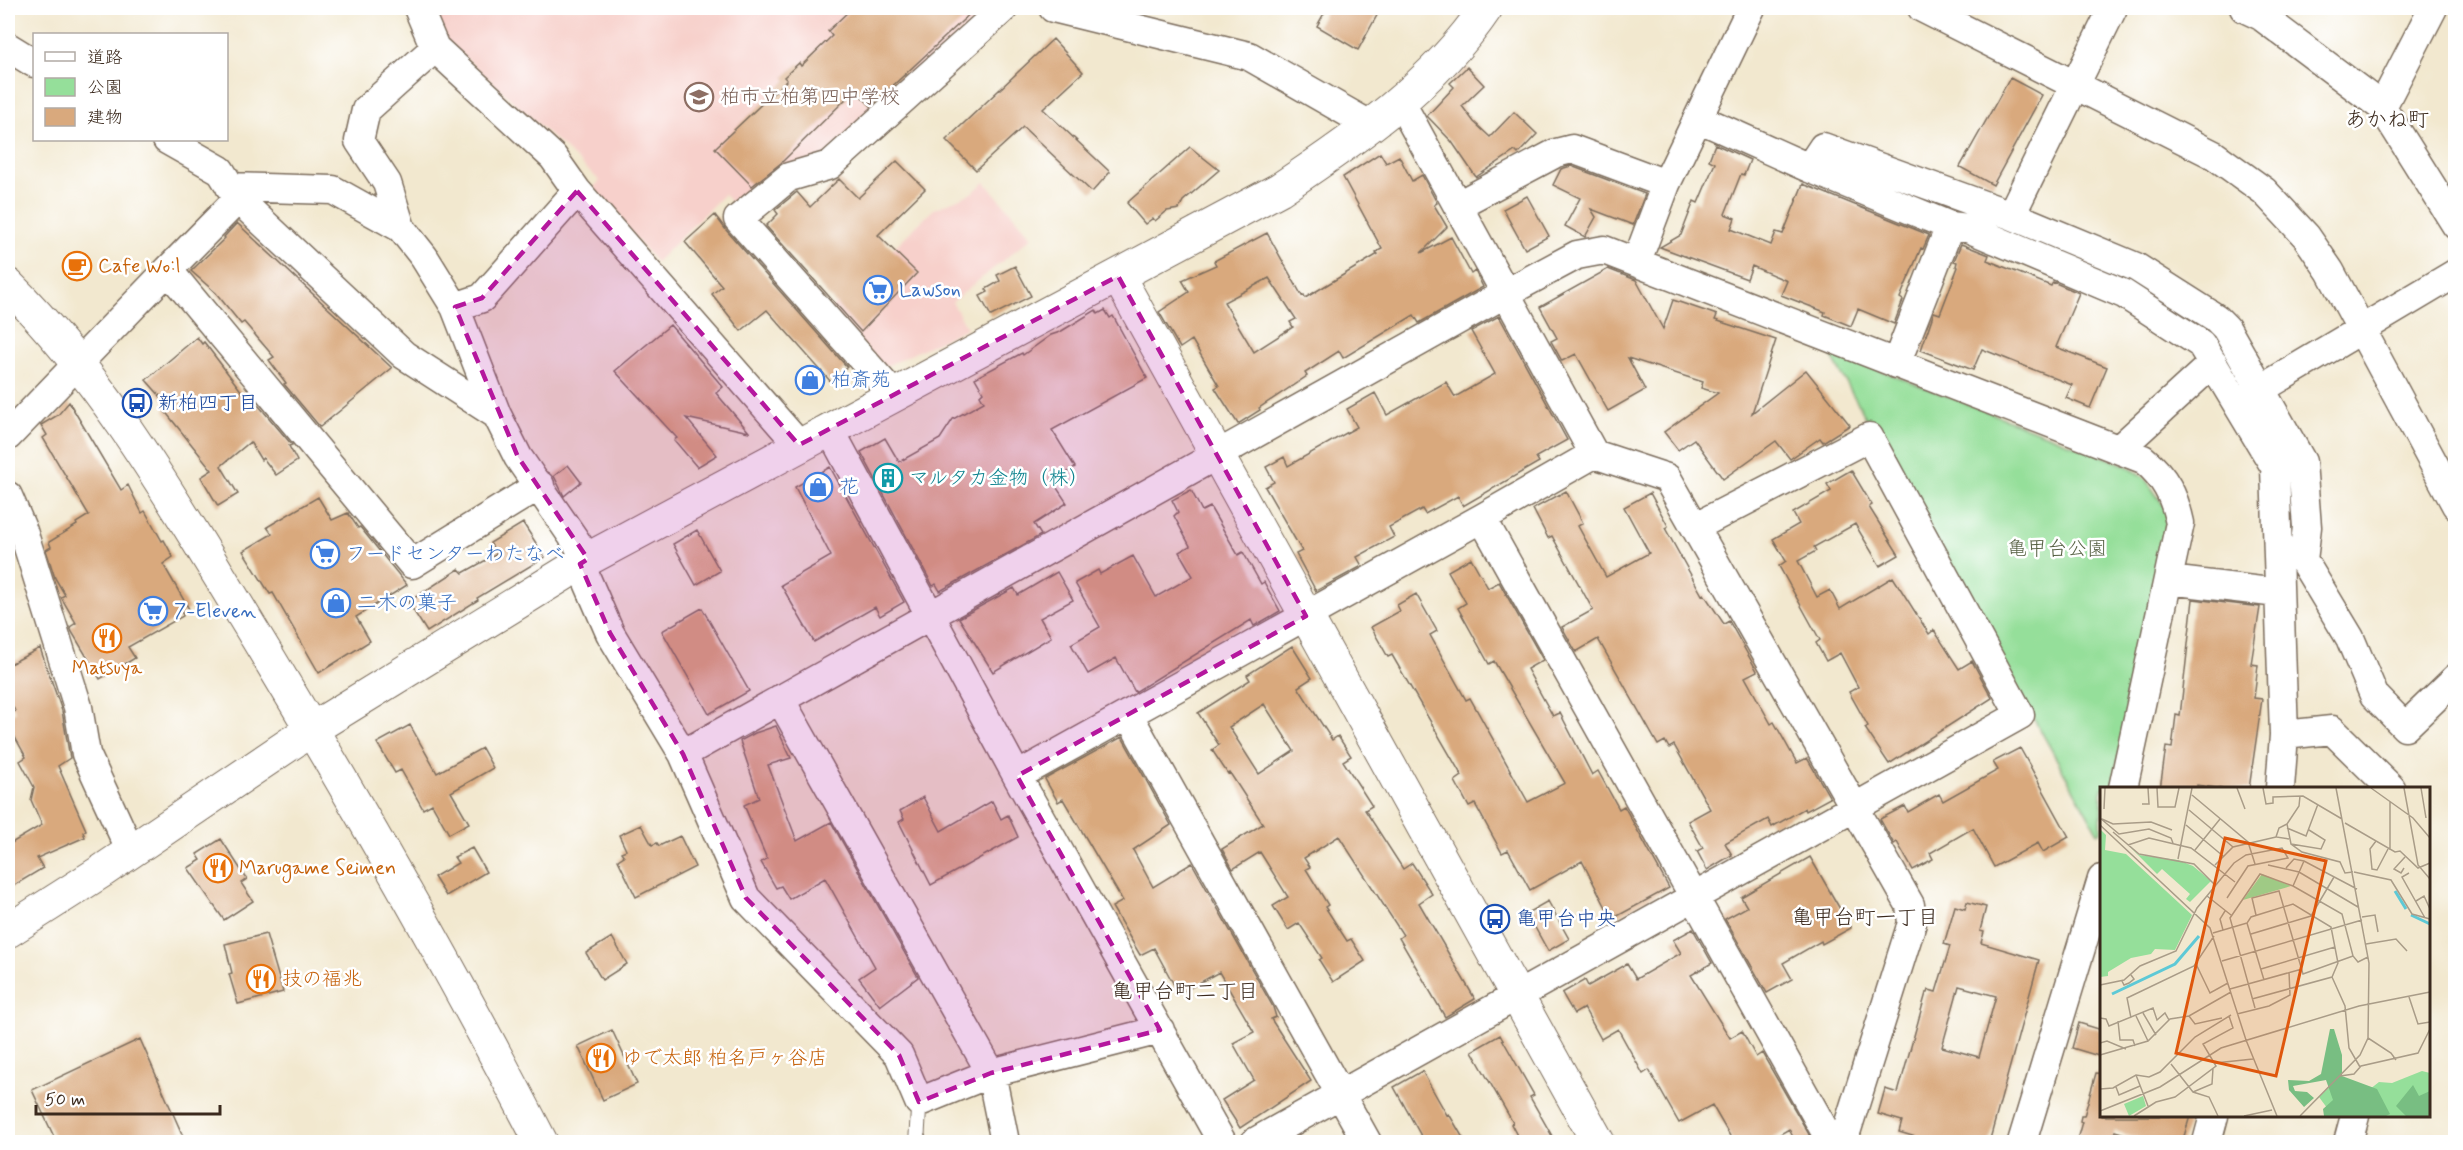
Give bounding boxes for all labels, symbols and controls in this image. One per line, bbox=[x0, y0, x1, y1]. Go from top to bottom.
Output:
legend bbox=[33, 33, 228, 141]
text: 道路 bbox=[87, 46, 123, 70]
text: 公園 bbox=[87, 76, 123, 100]
school or university icon: 柏市立柏第四中学校 bbox=[683, 81, 715, 113]
place label: 柏市立柏第四中学校 bbox=[720, 84, 900, 111]
text: 建物 bbox=[87, 106, 123, 130]
district label: あかね町 bbox=[2345, 106, 2429, 134]
cafe icon: Cafe Wo:l bbox=[61, 250, 93, 282]
place label: Cafe Wo:l bbox=[98, 253, 180, 280]
supermarket icon: Lawson bbox=[862, 274, 894, 306]
place label: Lawson bbox=[899, 277, 961, 304]
shop icon: 柏斎苑 bbox=[794, 364, 826, 396]
place label: 柏斎苑 bbox=[831, 367, 891, 394]
bus stop icon: 新柏四丁目 bbox=[121, 387, 153, 419]
place label: 新柏四丁目 bbox=[158, 390, 258, 417]
building icon: マルタカ金物（株） bbox=[872, 462, 904, 494]
place label: マルタカ金物（株） bbox=[909, 465, 1089, 492]
shop icon: 花 bbox=[802, 471, 834, 503]
place label: 花 bbox=[839, 474, 859, 501]
park label: 亀甲台公園 bbox=[2007, 536, 2107, 563]
supermarket icon: フードセンターわたなべ bbox=[309, 538, 341, 570]
place label: フードセンターわたなべ bbox=[346, 541, 565, 568]
shop icon: 二木の菓子 bbox=[320, 587, 352, 619]
place label: 二木の菓子 bbox=[357, 590, 457, 617]
supermarket icon: 7-Eleven bbox=[137, 595, 169, 627]
place label: 7-Eleven bbox=[174, 598, 257, 625]
restaurant icon: Matsuya bbox=[91, 622, 123, 654]
place label: Matsuya bbox=[72, 655, 143, 682]
inset map bbox=[2100, 787, 2430, 1117]
restaurant icon: Marugame Seimen bbox=[202, 852, 234, 884]
place label: Marugame Seimen bbox=[239, 855, 396, 883]
bus stop icon: 亀甲台中央 bbox=[1479, 903, 1511, 935]
district label: 亀甲台町一丁目 bbox=[1792, 904, 1939, 932]
place label: 亀甲台中央 bbox=[1516, 906, 1616, 933]
restaurant icon: 技の福兆 bbox=[245, 963, 277, 995]
place label: 技の福兆 bbox=[282, 966, 362, 993]
district label: 亀甲台町二丁目 bbox=[1112, 978, 1259, 1006]
restaurant icon: ゆで太郎 柏名戸ヶ谷店 bbox=[585, 1042, 617, 1074]
place label: ゆで太郎 柏名戸ヶ谷店 bbox=[622, 1045, 827, 1072]
scale bar bbox=[36, 1078, 220, 1116]
text: 50 m bbox=[45, 1088, 85, 1112]

